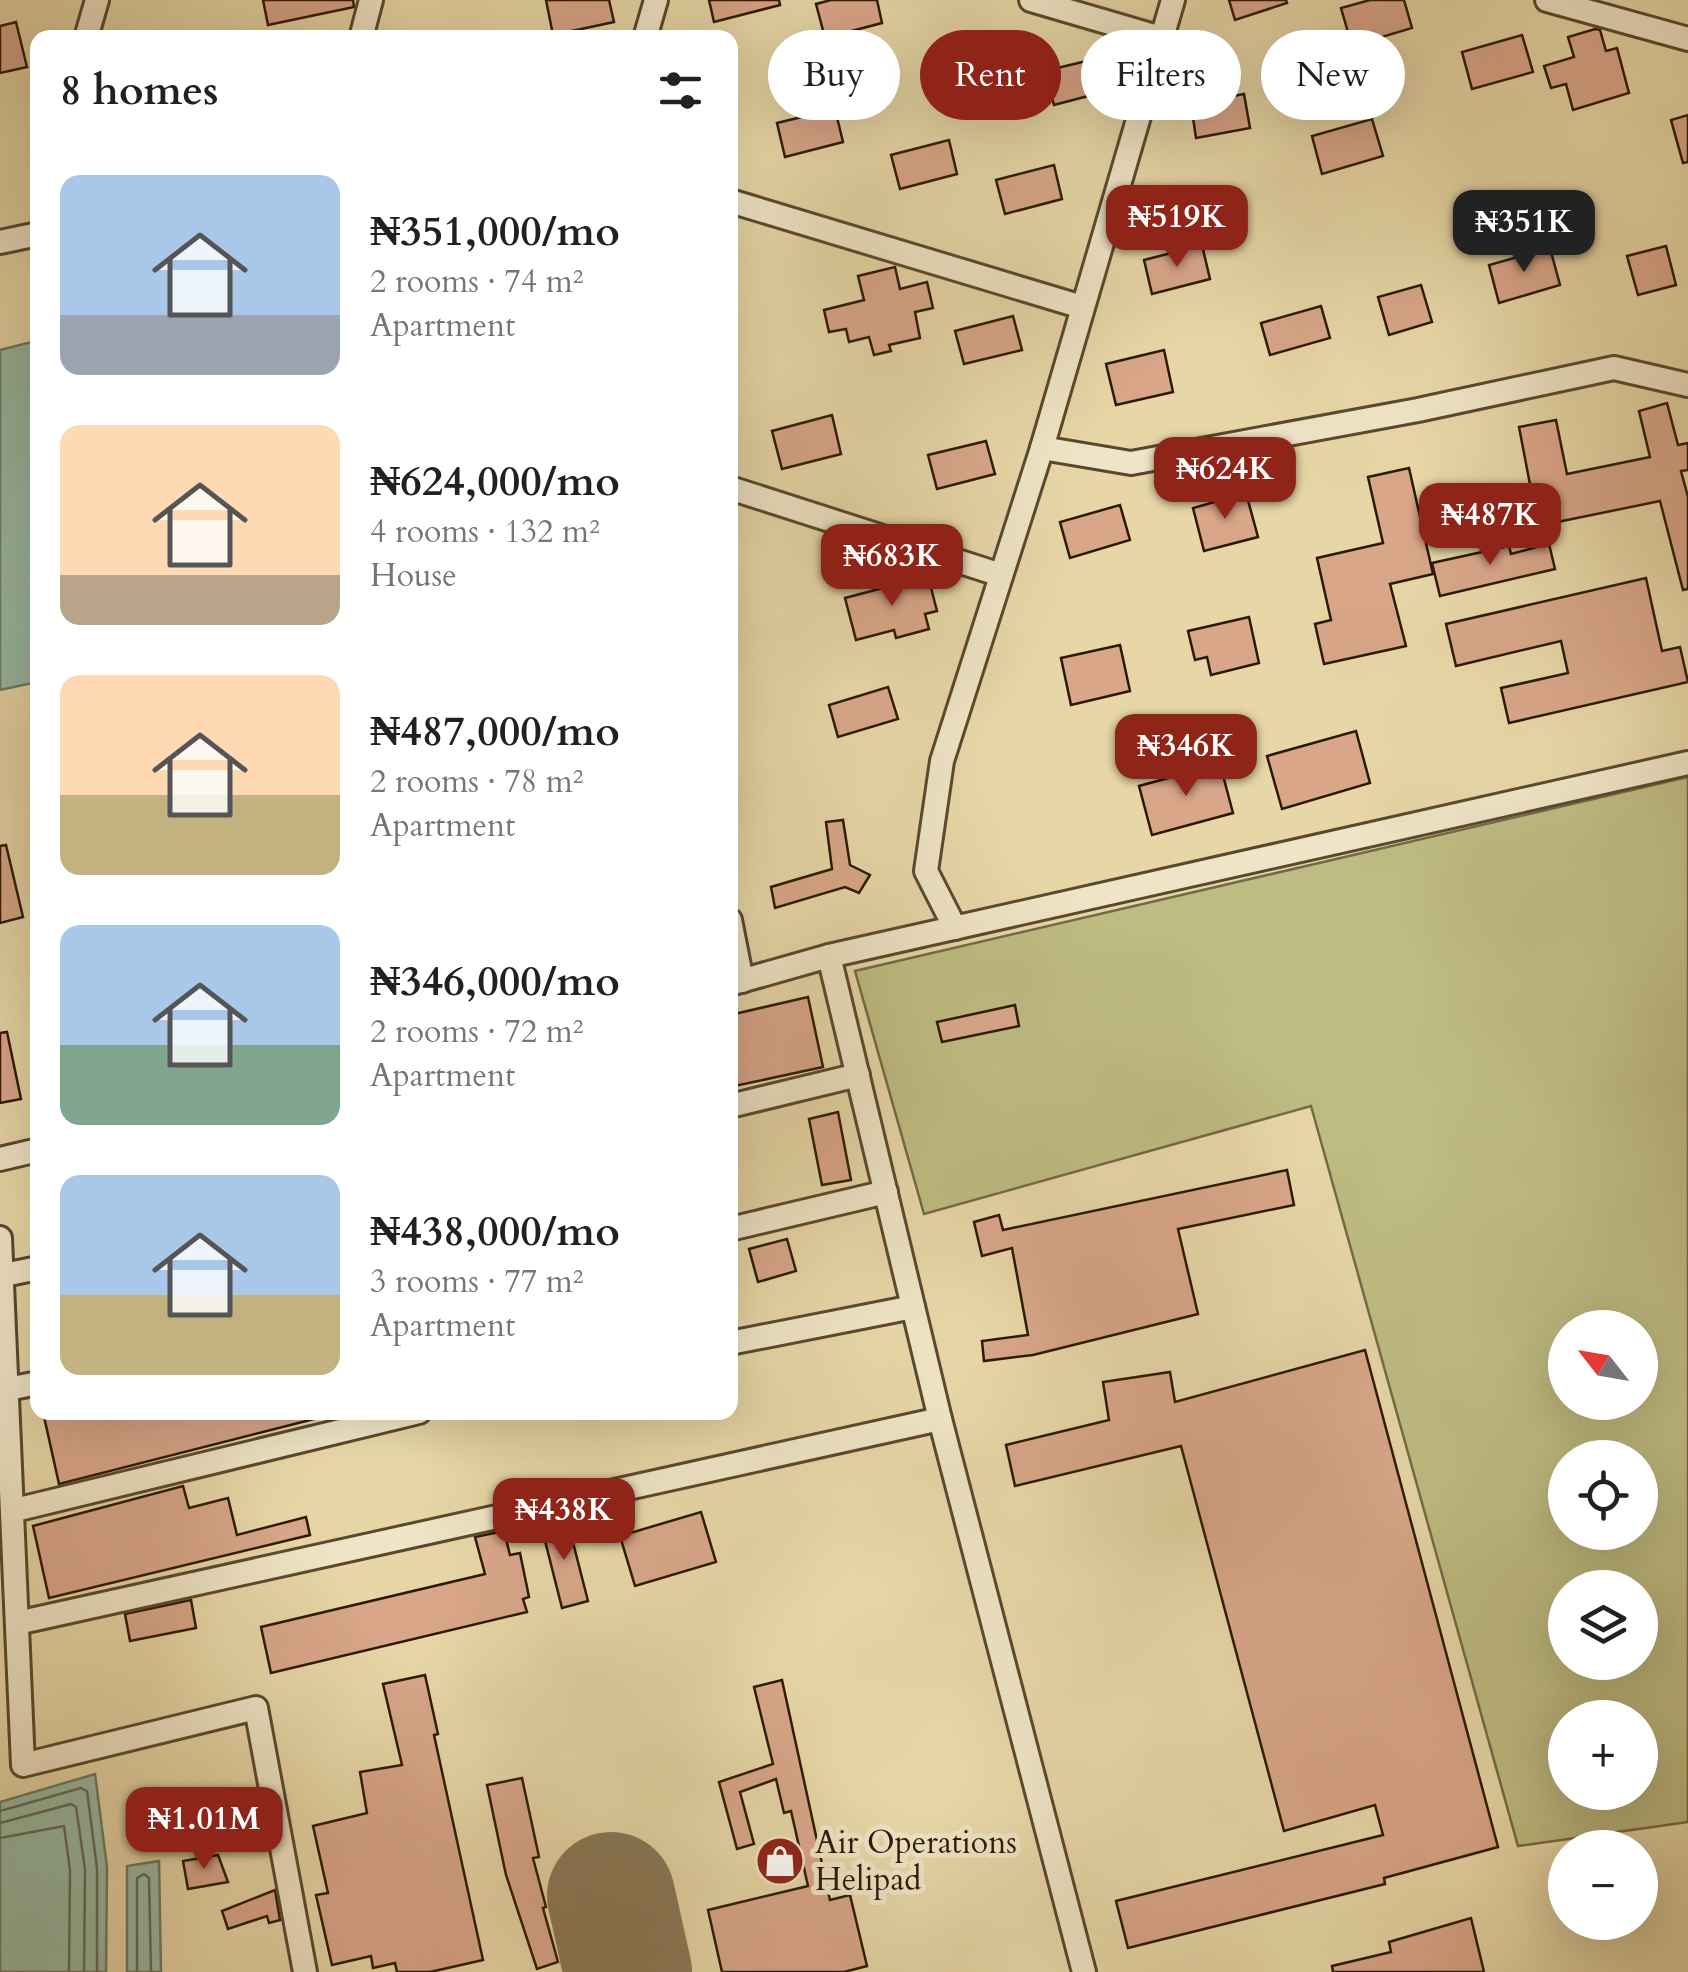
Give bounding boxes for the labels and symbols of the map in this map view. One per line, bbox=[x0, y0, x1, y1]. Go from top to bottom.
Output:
pin: ₦519K bbox=[1107, 185, 1247, 270]
pin: ₦351K bbox=[1454, 190, 1594, 275]
pin: ₦624K bbox=[1155, 437, 1295, 522]
pin: ₦487K bbox=[1420, 483, 1560, 568]
pin: ₦683K bbox=[822, 524, 962, 609]
pin: ₦346K bbox=[1116, 714, 1256, 799]
north arrow bbox=[1548, 1310, 1658, 1420]
pin: ₦438K bbox=[494, 1478, 634, 1563]
pin: ₦1.01M bbox=[123, 1787, 285, 1872]
place label: Air Operations Helipad bbox=[815, 1821, 1017, 1902]
shop icon: Air Operations Helipad bbox=[754, 1835, 806, 1887]

